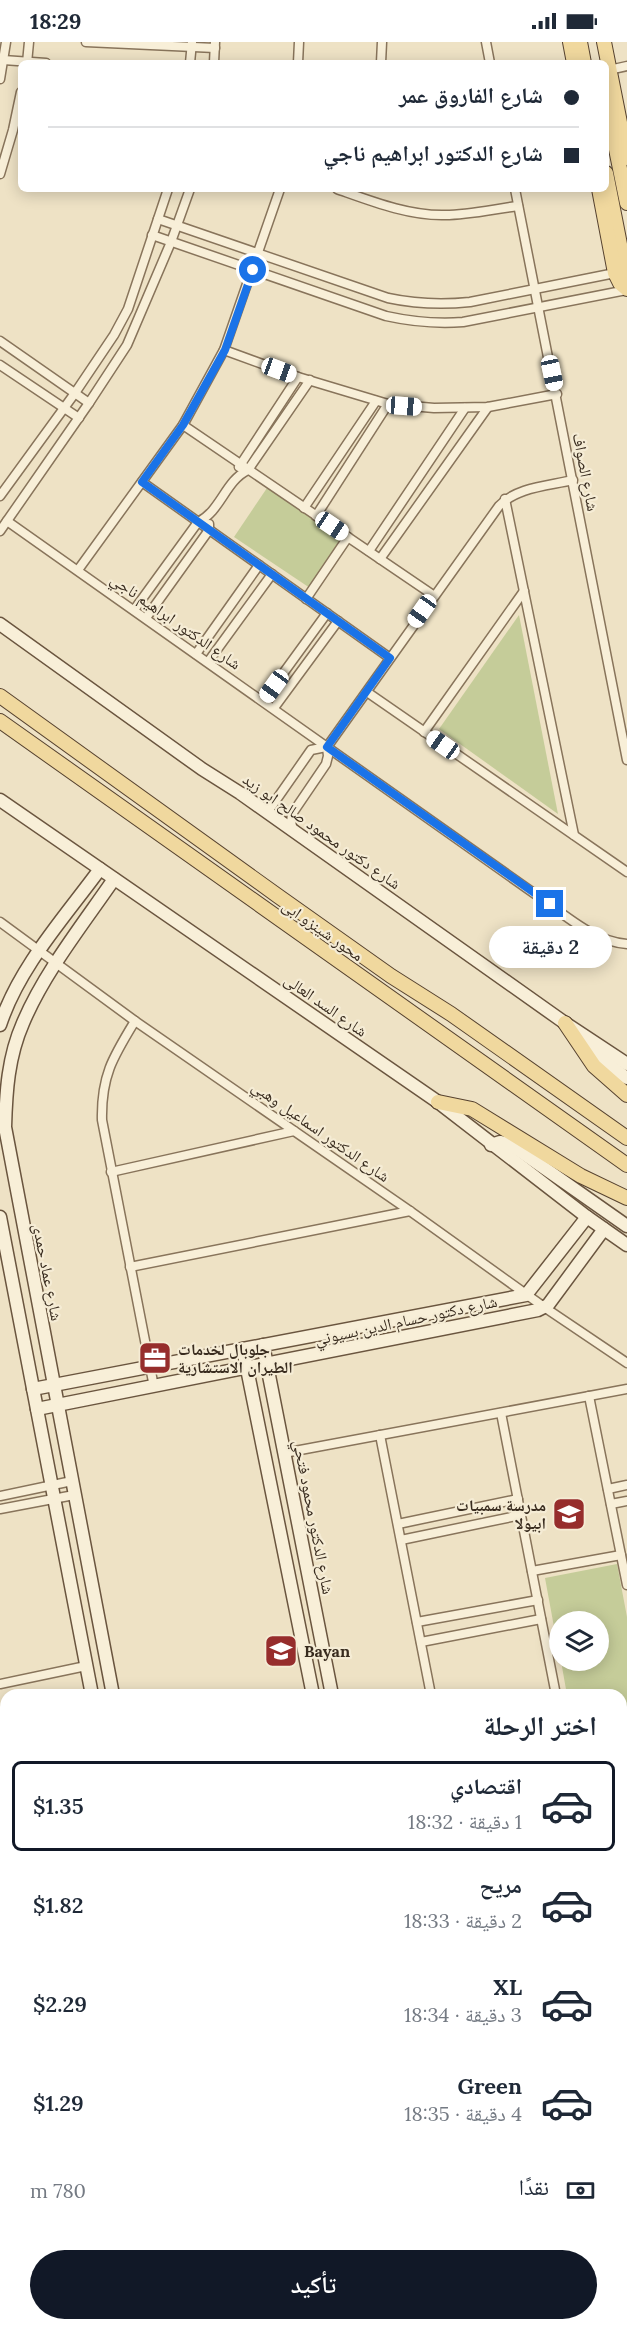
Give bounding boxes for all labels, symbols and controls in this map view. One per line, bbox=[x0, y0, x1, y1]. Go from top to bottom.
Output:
text: 18:29 bbox=[30, 7, 81, 35]
text: شارع الفاروق عمر bbox=[399, 81, 543, 109]
text: شارع الدكتور ابراهيم ناجي bbox=[323, 139, 543, 167]
route start bbox=[239, 256, 266, 283]
car bbox=[539, 354, 565, 392]
car bbox=[259, 355, 299, 385]
car bbox=[385, 396, 423, 416]
street label: شارع الصواف bbox=[568, 431, 603, 513]
car bbox=[312, 508, 352, 544]
street label: شارع الدكتور ابراهيم ناجي bbox=[105, 569, 245, 676]
car bbox=[404, 591, 440, 631]
car bbox=[256, 666, 292, 706]
car bbox=[423, 727, 463, 763]
street label: شارع دكتور محمود صالح ابو زيد bbox=[239, 769, 405, 894]
route end bbox=[536, 890, 563, 917]
street label: محور شينزو ابى bbox=[278, 895, 367, 966]
callout: 2 دقيقة bbox=[488, 925, 612, 967]
text: 2 دقيقة bbox=[522, 934, 579, 959]
street label: شارع السد العالى bbox=[280, 969, 371, 1042]
street label: شارع الدكتور اسماعيل وهبي bbox=[247, 1076, 394, 1189]
street label: شارع عماد حمدى bbox=[28, 1222, 67, 1322]
street label: شارع دكتور حسام الدين بسيوني bbox=[313, 1291, 500, 1352]
place label: جلوبال لخدمات الطيران الاستشارية bbox=[178, 1339, 293, 1377]
office icon: جلوبال لخدمات الطيران الاستشارية bbox=[137, 1340, 173, 1376]
street label: شارع الدكتور محمود فتحي bbox=[286, 1438, 339, 1596]
place label: مدرسة سمبيات ابيولا bbox=[456, 1495, 546, 1533]
school or university icon: مدرسة سمبيات ابيولا bbox=[551, 1496, 587, 1532]
map controls bbox=[549, 1611, 609, 1671]
button: layers bbox=[549, 1611, 609, 1671]
school or university icon: Bayan bbox=[263, 1633, 299, 1669]
place label: Bayan bbox=[304, 1641, 350, 1661]
text: اختر الرحلة bbox=[483, 1708, 597, 1742]
text: اقتصادي bbox=[450, 1772, 522, 1800]
icon: car bbox=[540, 1779, 594, 1833]
text: $1.35 bbox=[33, 1792, 84, 1820]
text: 1 دقيقة · 18:32 bbox=[408, 1809, 522, 1834]
text: مريح bbox=[479, 1871, 522, 1899]
icon: car bbox=[540, 1878, 594, 1932]
text: $1.82 bbox=[33, 1891, 84, 1919]
text: 2 دقيقة · 18:33 bbox=[404, 1908, 522, 1933]
text: XL bbox=[493, 1973, 522, 2001]
icon: car bbox=[540, 1977, 594, 2031]
text: $2.29 bbox=[33, 1990, 87, 2018]
text: 3 دقيقة · 18:34 bbox=[404, 2002, 522, 2027]
text: Green bbox=[457, 2072, 522, 2100]
icon: car bbox=[540, 2076, 594, 2130]
text: $1.29 bbox=[33, 2089, 84, 2117]
text: 4 دقيقة · 18:35 bbox=[404, 2101, 522, 2126]
text: نقدًا bbox=[519, 2173, 549, 2201]
icon: cash bbox=[564, 2174, 597, 2207]
text: 780 m bbox=[30, 2178, 86, 2203]
button: تأكيد bbox=[30, 2250, 597, 2319]

